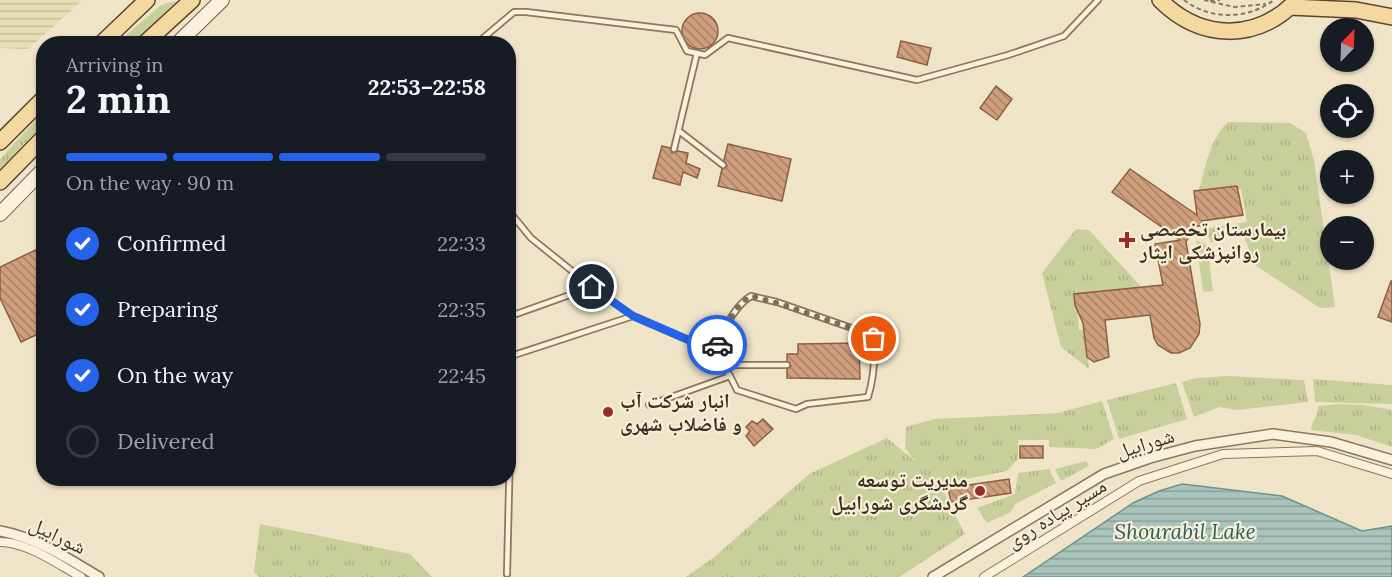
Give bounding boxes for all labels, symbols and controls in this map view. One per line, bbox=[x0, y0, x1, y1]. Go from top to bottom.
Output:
north arrow bbox=[1320, 18, 1374, 72]
map controls bbox=[1320, 18, 1374, 270]
text: Arriving in bbox=[66, 52, 163, 77]
text: 22:53–22:58 bbox=[368, 73, 486, 101]
text: 2 min bbox=[66, 74, 171, 124]
button: locate bbox=[1320, 84, 1374, 138]
button: + bbox=[1320, 150, 1374, 204]
text: On the way · 90 m bbox=[66, 170, 234, 195]
place label: بیمارستان تخصصی روانپزشکی ایثار bbox=[1139, 216, 1286, 265]
button: − bbox=[1320, 216, 1374, 270]
icon: check bbox=[66, 227, 99, 260]
text: Confirmed bbox=[117, 229, 226, 257]
text: 22:33 bbox=[437, 231, 486, 256]
marker: بیمارستان تخصصی روانپزشکی ایثار bbox=[1118, 231, 1136, 249]
pin bbox=[566, 261, 617, 312]
icon: home bbox=[575, 270, 608, 303]
icon: check bbox=[66, 293, 99, 326]
text: Preparing bbox=[117, 295, 217, 323]
text: 22:35 bbox=[437, 297, 486, 322]
pin bbox=[848, 313, 899, 364]
courier bbox=[687, 315, 747, 375]
icon: bag bbox=[857, 322, 890, 355]
icon: car bbox=[701, 329, 734, 362]
icon: check bbox=[66, 359, 99, 392]
text: On the way bbox=[117, 361, 233, 389]
text: 22:45 bbox=[438, 363, 486, 388]
place label: انبار شرکت آب و فاضلاب شهری bbox=[620, 388, 742, 436]
marker: انبار شرکت آب و فاضلاب شهری bbox=[601, 405, 615, 419]
street label: شورابیل bbox=[1113, 422, 1177, 464]
text: Delivered bbox=[117, 427, 215, 455]
place label: مدیریت توسعه گردشگری شورابیل bbox=[831, 467, 968, 516]
street label: مسیر پیاده روی bbox=[1001, 472, 1111, 554]
marker: مدیریت توسعه گردشگری شورابیل bbox=[973, 484, 987, 498]
street label: شورابیل bbox=[26, 511, 90, 559]
water label: Shourabil Lake bbox=[1114, 518, 1256, 545]

